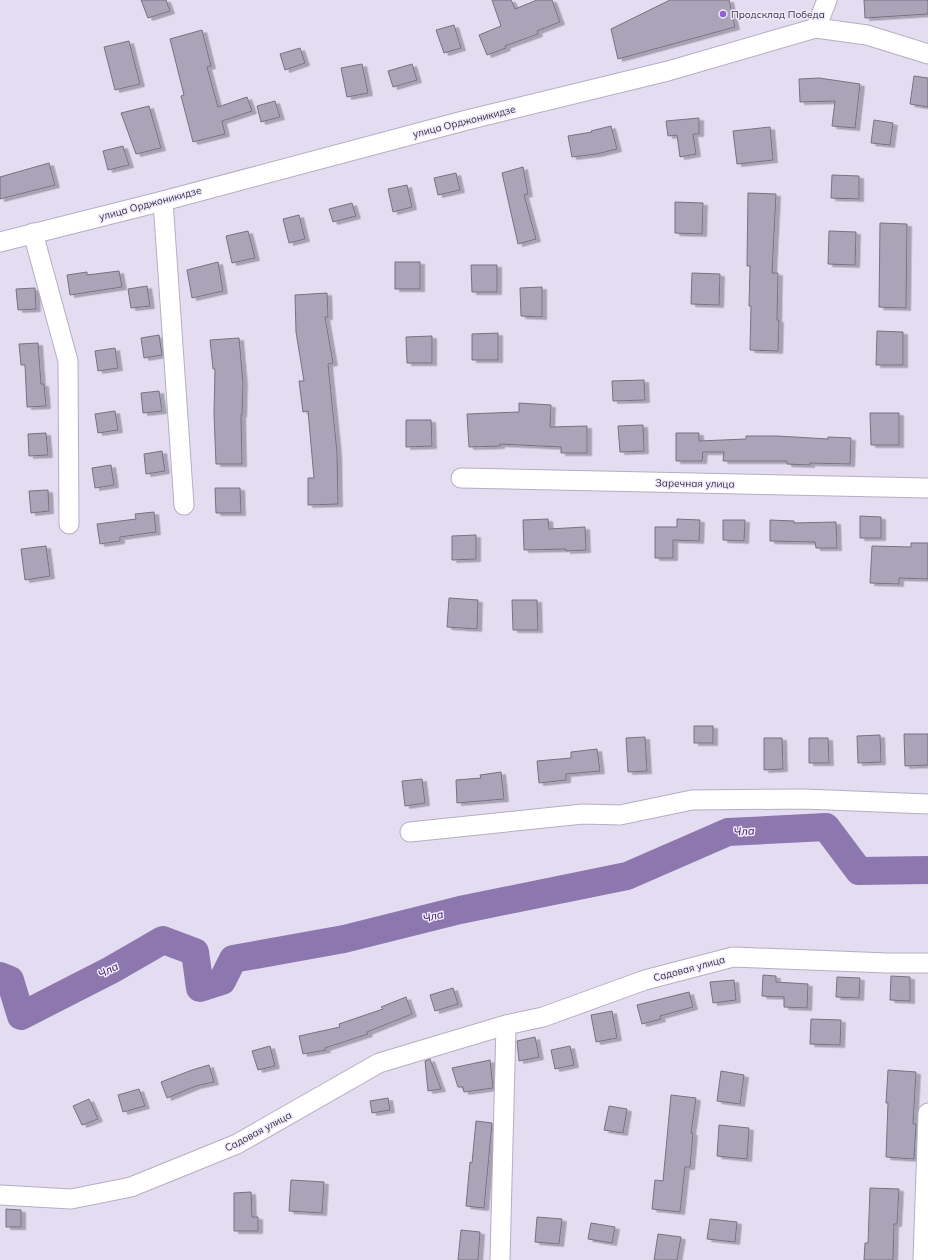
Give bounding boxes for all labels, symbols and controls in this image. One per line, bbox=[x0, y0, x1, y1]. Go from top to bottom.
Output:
place label: Продсклад Победа bbox=[731, 8, 825, 21]
marker: Продсклад Победа bbox=[718, 9, 728, 19]
street label: улица Орджоникидзе bbox=[411, 102, 517, 141]
street label: улица Орджоникидзе bbox=[97, 183, 203, 223]
street label: Заречная улица bbox=[655, 476, 735, 491]
water label: Чла bbox=[733, 823, 755, 839]
water label: Чла bbox=[421, 907, 445, 925]
street label: Садовая улица bbox=[652, 953, 726, 984]
water label: Чла bbox=[96, 959, 121, 981]
street label: Садовая улица bbox=[223, 1108, 294, 1154]

